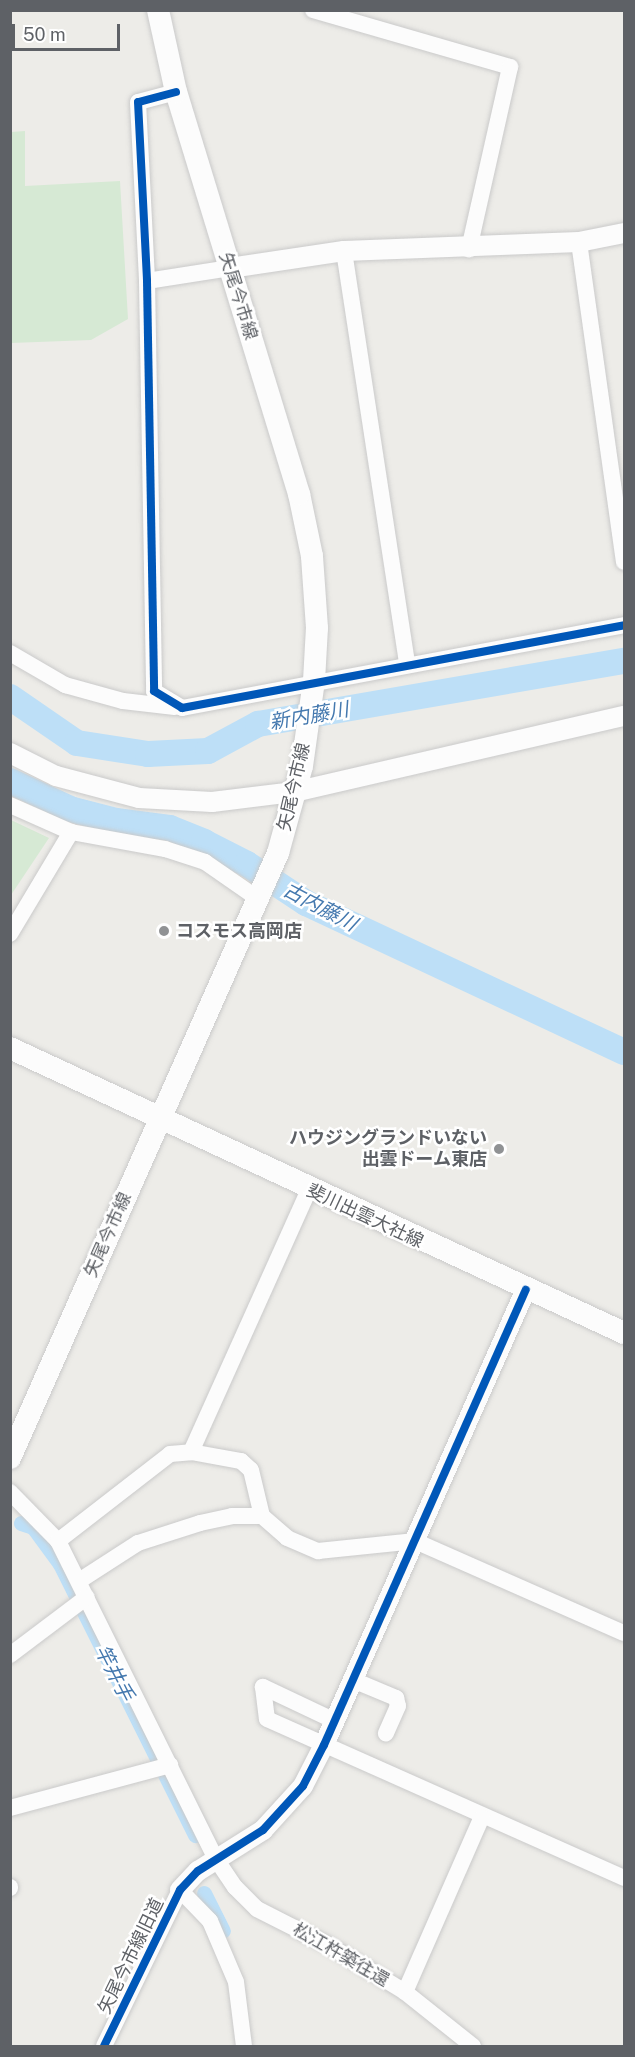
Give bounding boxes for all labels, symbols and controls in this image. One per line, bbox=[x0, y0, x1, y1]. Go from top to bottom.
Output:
scale bar bbox=[15, 12, 123, 50]
text: 50 m bbox=[23, 24, 66, 45]
street label: 矢尾今市線 bbox=[215, 250, 261, 342]
water label: 新内藤川 bbox=[268, 697, 350, 735]
street label: 矢尾今市線 bbox=[273, 741, 315, 833]
water label: 古内藤川 bbox=[279, 878, 361, 936]
place label: コスモス高岡店 bbox=[176, 920, 302, 942]
marker: コスモス高岡店 bbox=[157, 924, 171, 938]
place label: ハウジングランドいない 出雲ドーム東店 bbox=[289, 1128, 487, 1170]
marker: ハウジングランドいない 出雲ドーム東店 bbox=[492, 1142, 506, 1156]
street label: 斐川出雲大社線 bbox=[303, 1180, 427, 1252]
street label: 矢尾今市線 bbox=[80, 1189, 136, 1281]
water label: 竿井手 bbox=[90, 1641, 138, 1705]
street label: 矢尾今市線旧道 bbox=[94, 1895, 168, 2017]
street label: 松江杵築往還 bbox=[289, 1919, 393, 1991]

